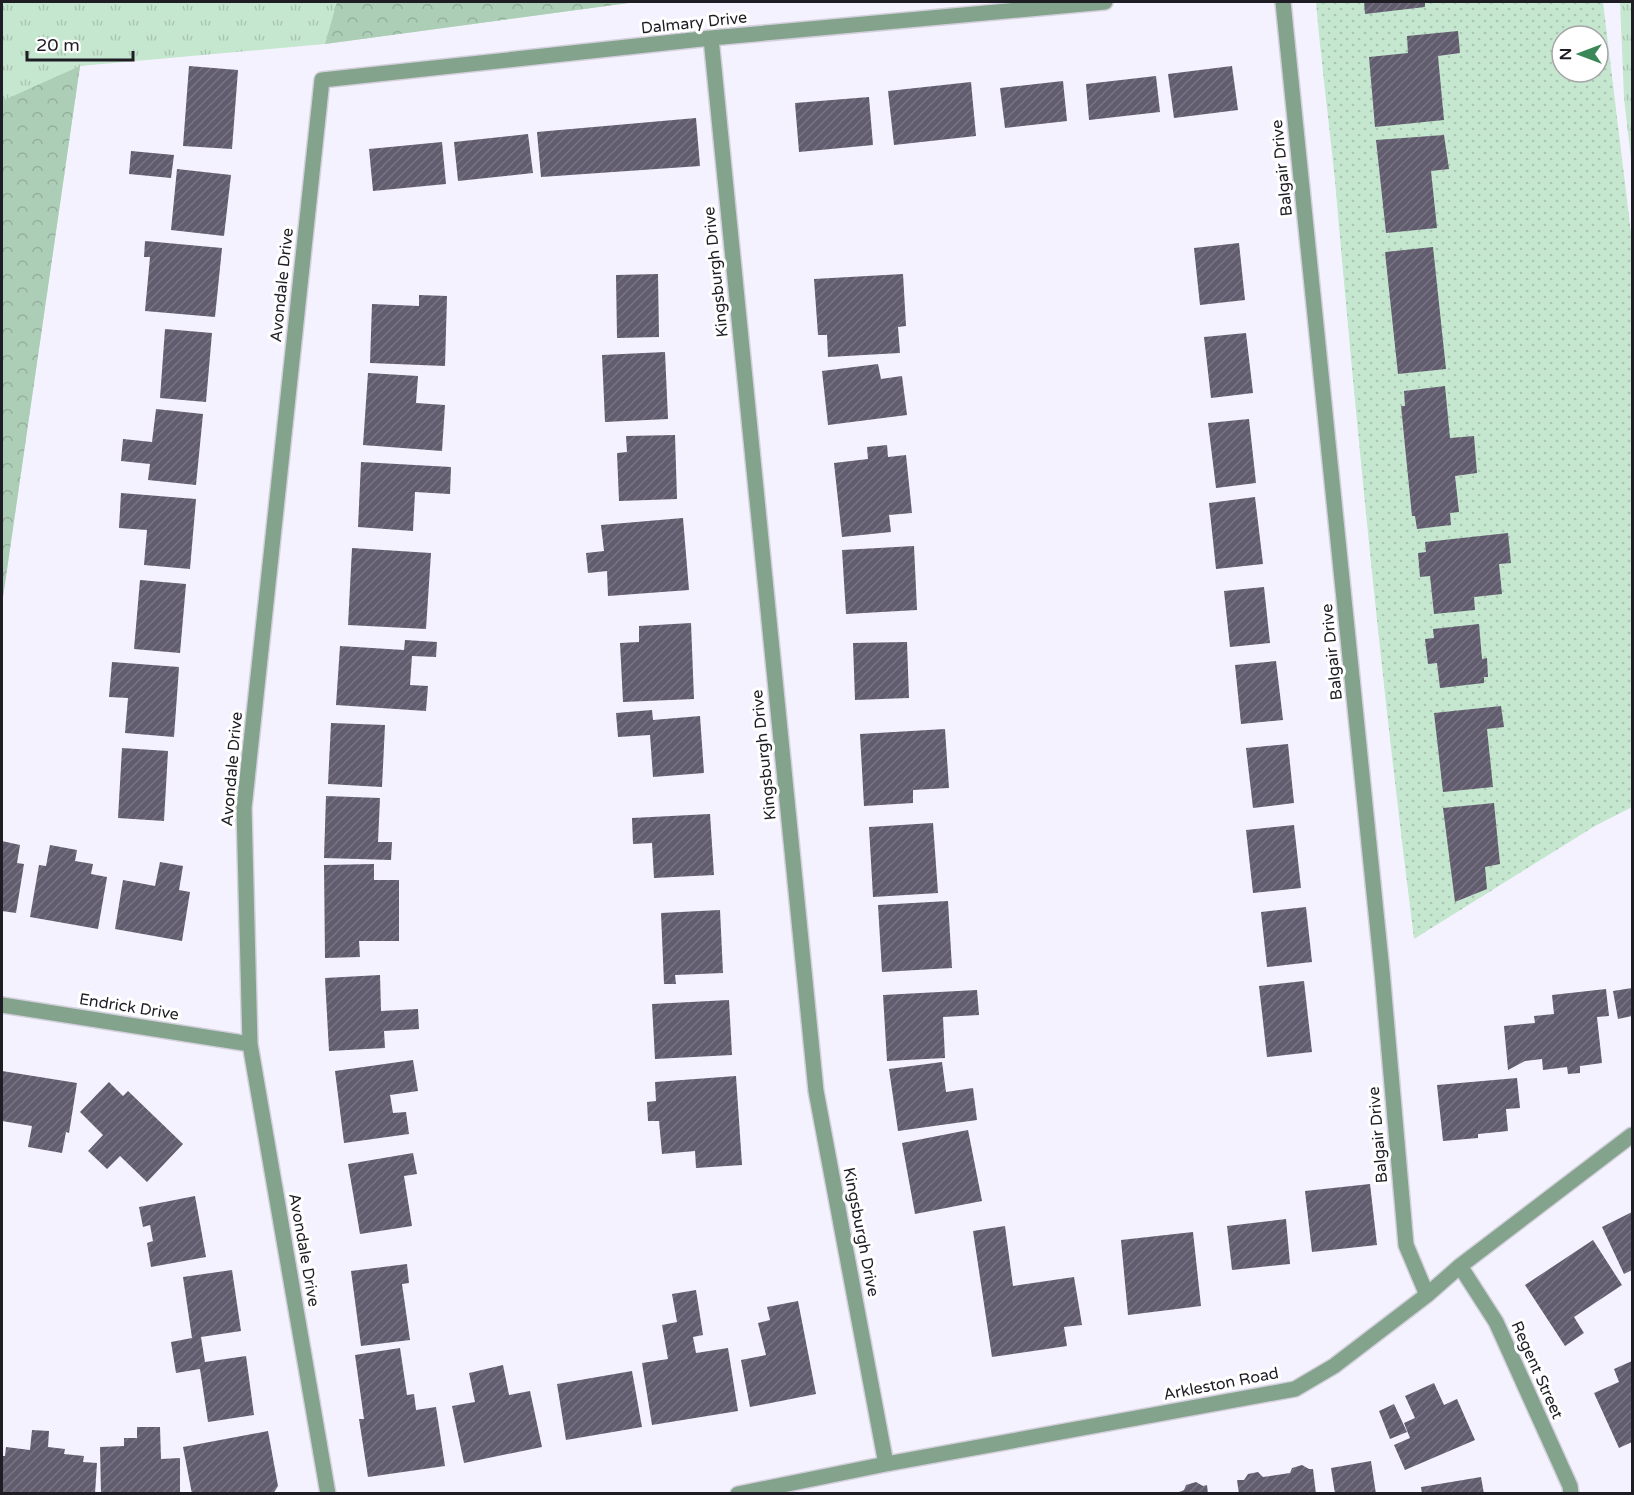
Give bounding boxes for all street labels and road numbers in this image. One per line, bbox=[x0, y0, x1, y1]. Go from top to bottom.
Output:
street label: Dalmary Drive bbox=[640, 7, 748, 39]
street label: Balgair Drive bbox=[1267, 119, 1297, 217]
street label: Kingsburgh Drive bbox=[699, 206, 733, 338]
street label: Avondale Drive bbox=[266, 227, 298, 343]
street label: Balgair Drive bbox=[1317, 603, 1347, 701]
street label: Kingsburgh Drive bbox=[747, 689, 781, 821]
street label: Avondale Drive bbox=[217, 711, 247, 827]
street label: Endrick Drive bbox=[78, 989, 180, 1025]
street label: Balgair Drive bbox=[1364, 1086, 1392, 1184]
street label: Kingsburgh Drive bbox=[839, 1166, 883, 1298]
street label: Avondale Drive bbox=[284, 1192, 324, 1308]
street label: Regent Street bbox=[1506, 1318, 1568, 1422]
street label: Arkleston Road bbox=[1162, 1363, 1280, 1405]

